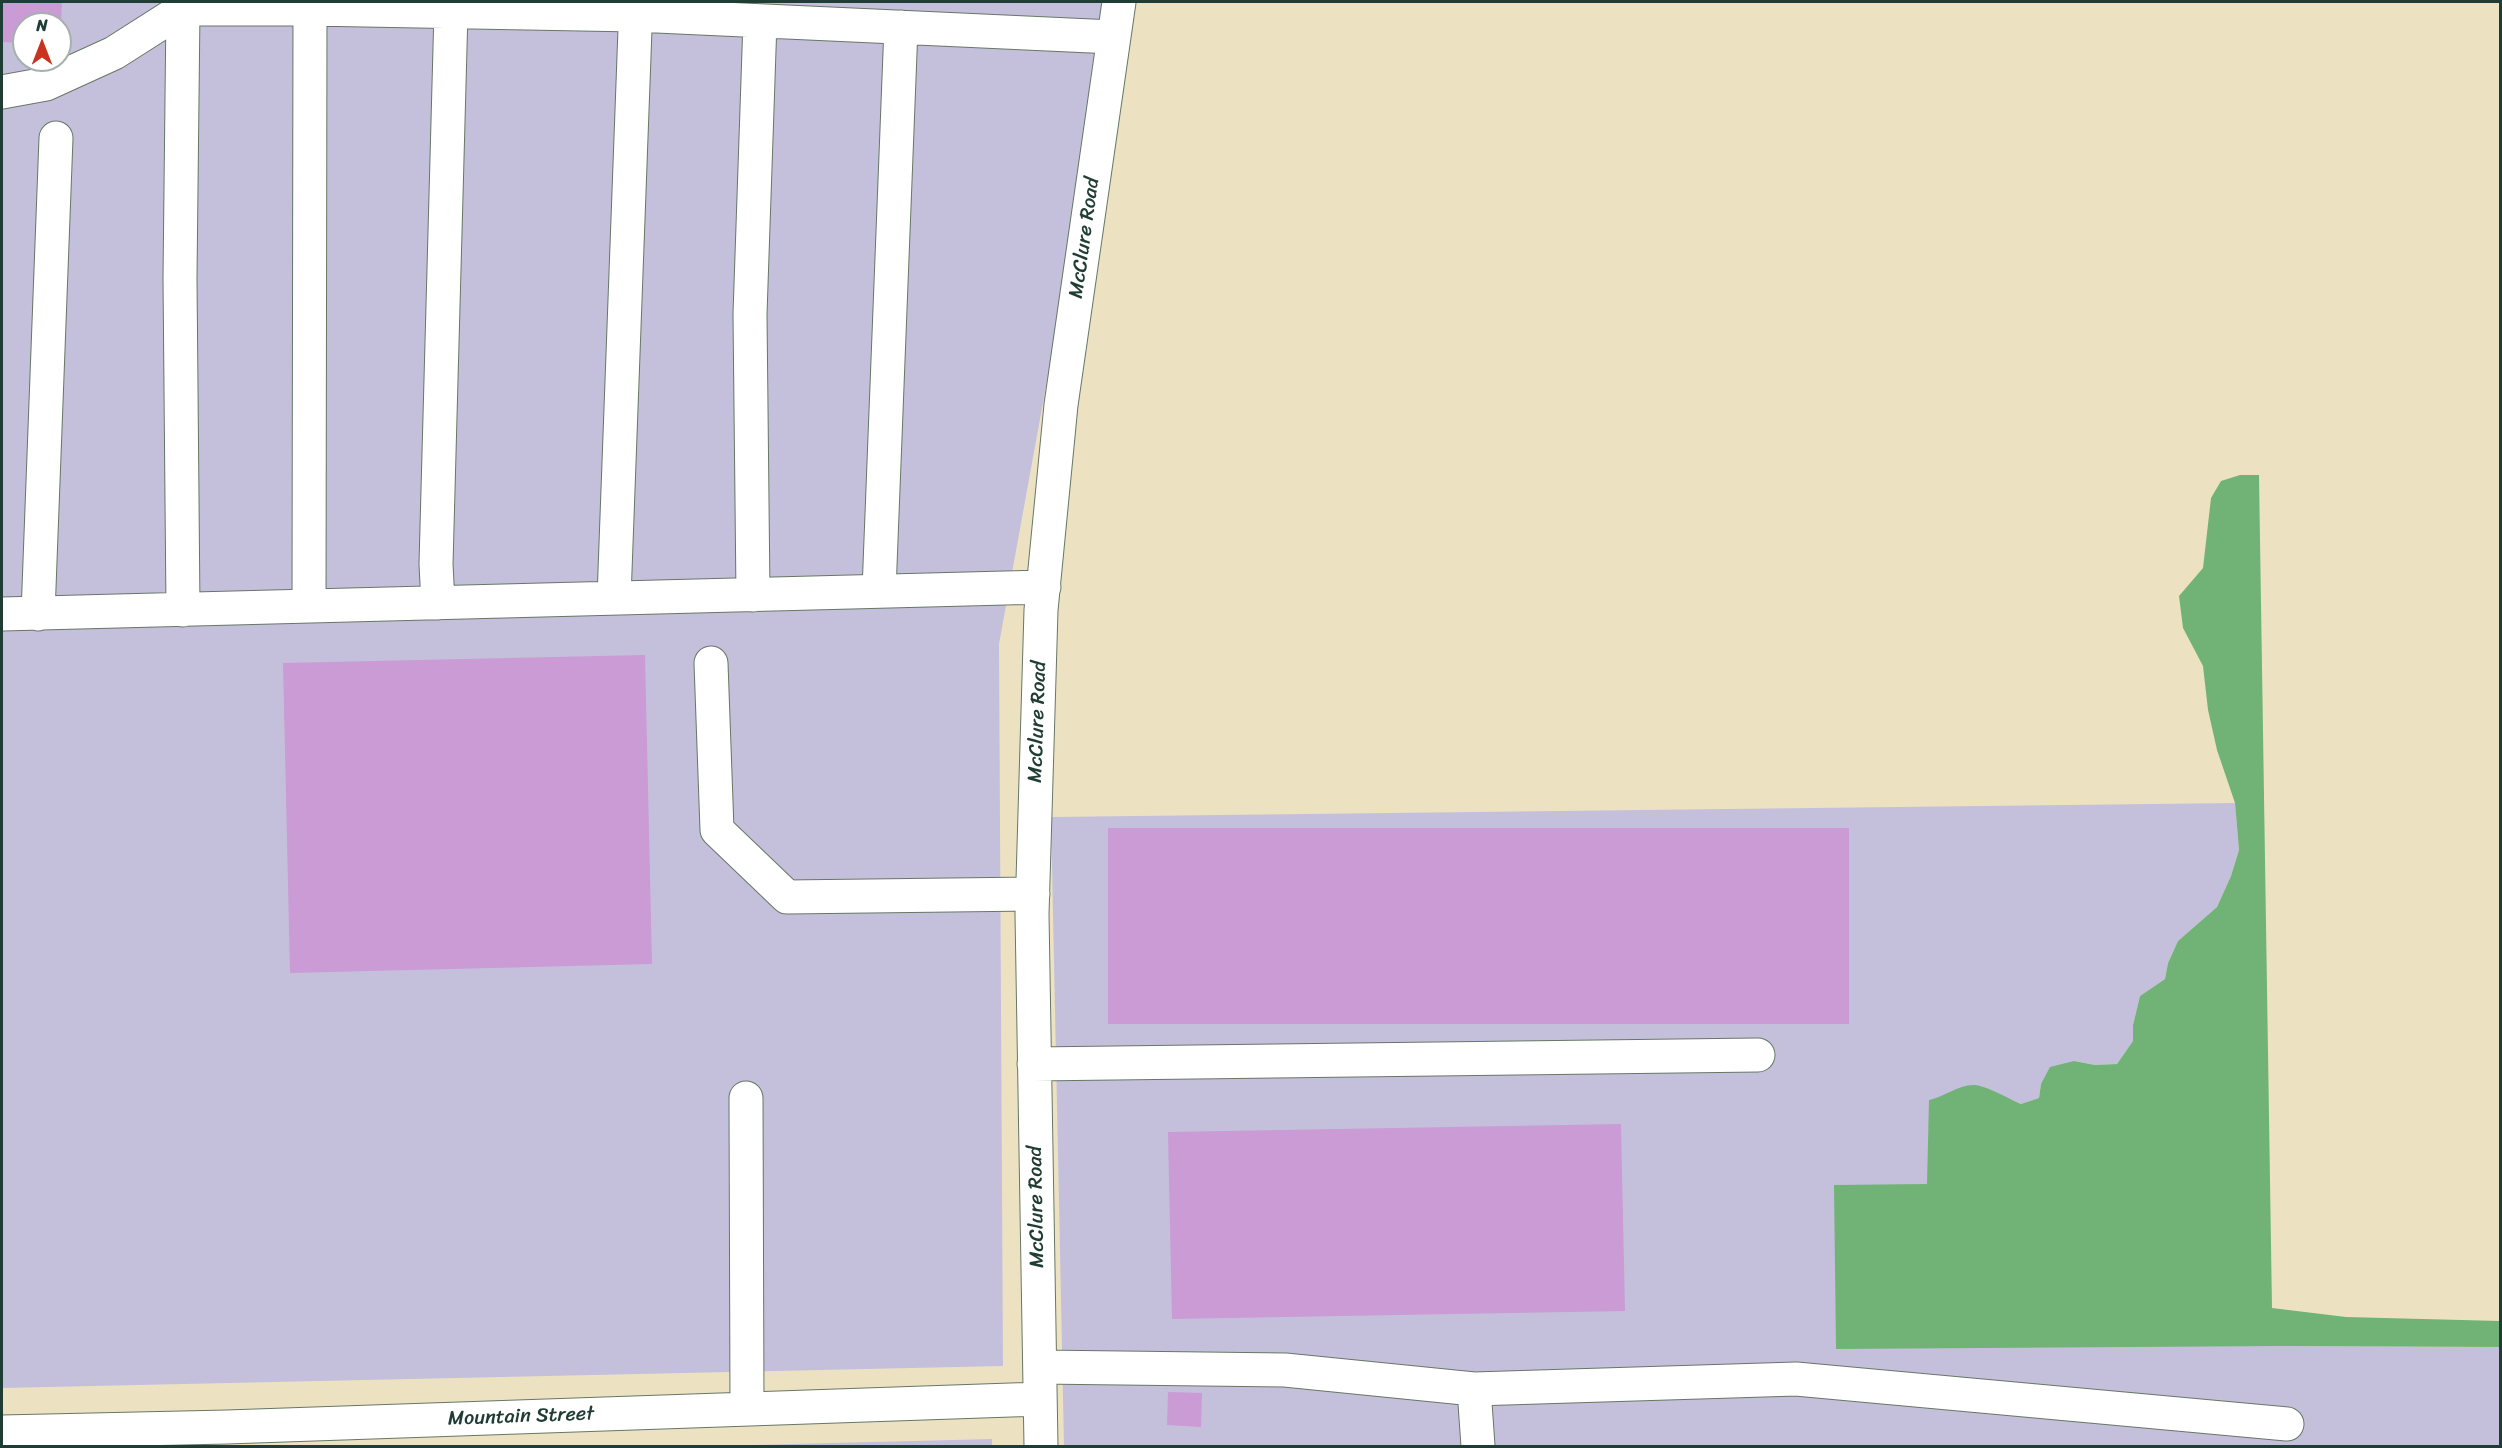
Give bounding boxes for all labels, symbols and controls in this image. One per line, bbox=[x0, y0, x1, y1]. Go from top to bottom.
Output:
text: N bbox=[36, 11, 48, 40]
north arrow bbox=[12, 12, 72, 72]
street label: McClure Road bbox=[1065, 176, 1105, 300]
street label: McClure Road bbox=[1024, 661, 1052, 783]
street label: McClure Road bbox=[1024, 1146, 1050, 1268]
street label: Mountain Street bbox=[447, 1402, 595, 1432]

